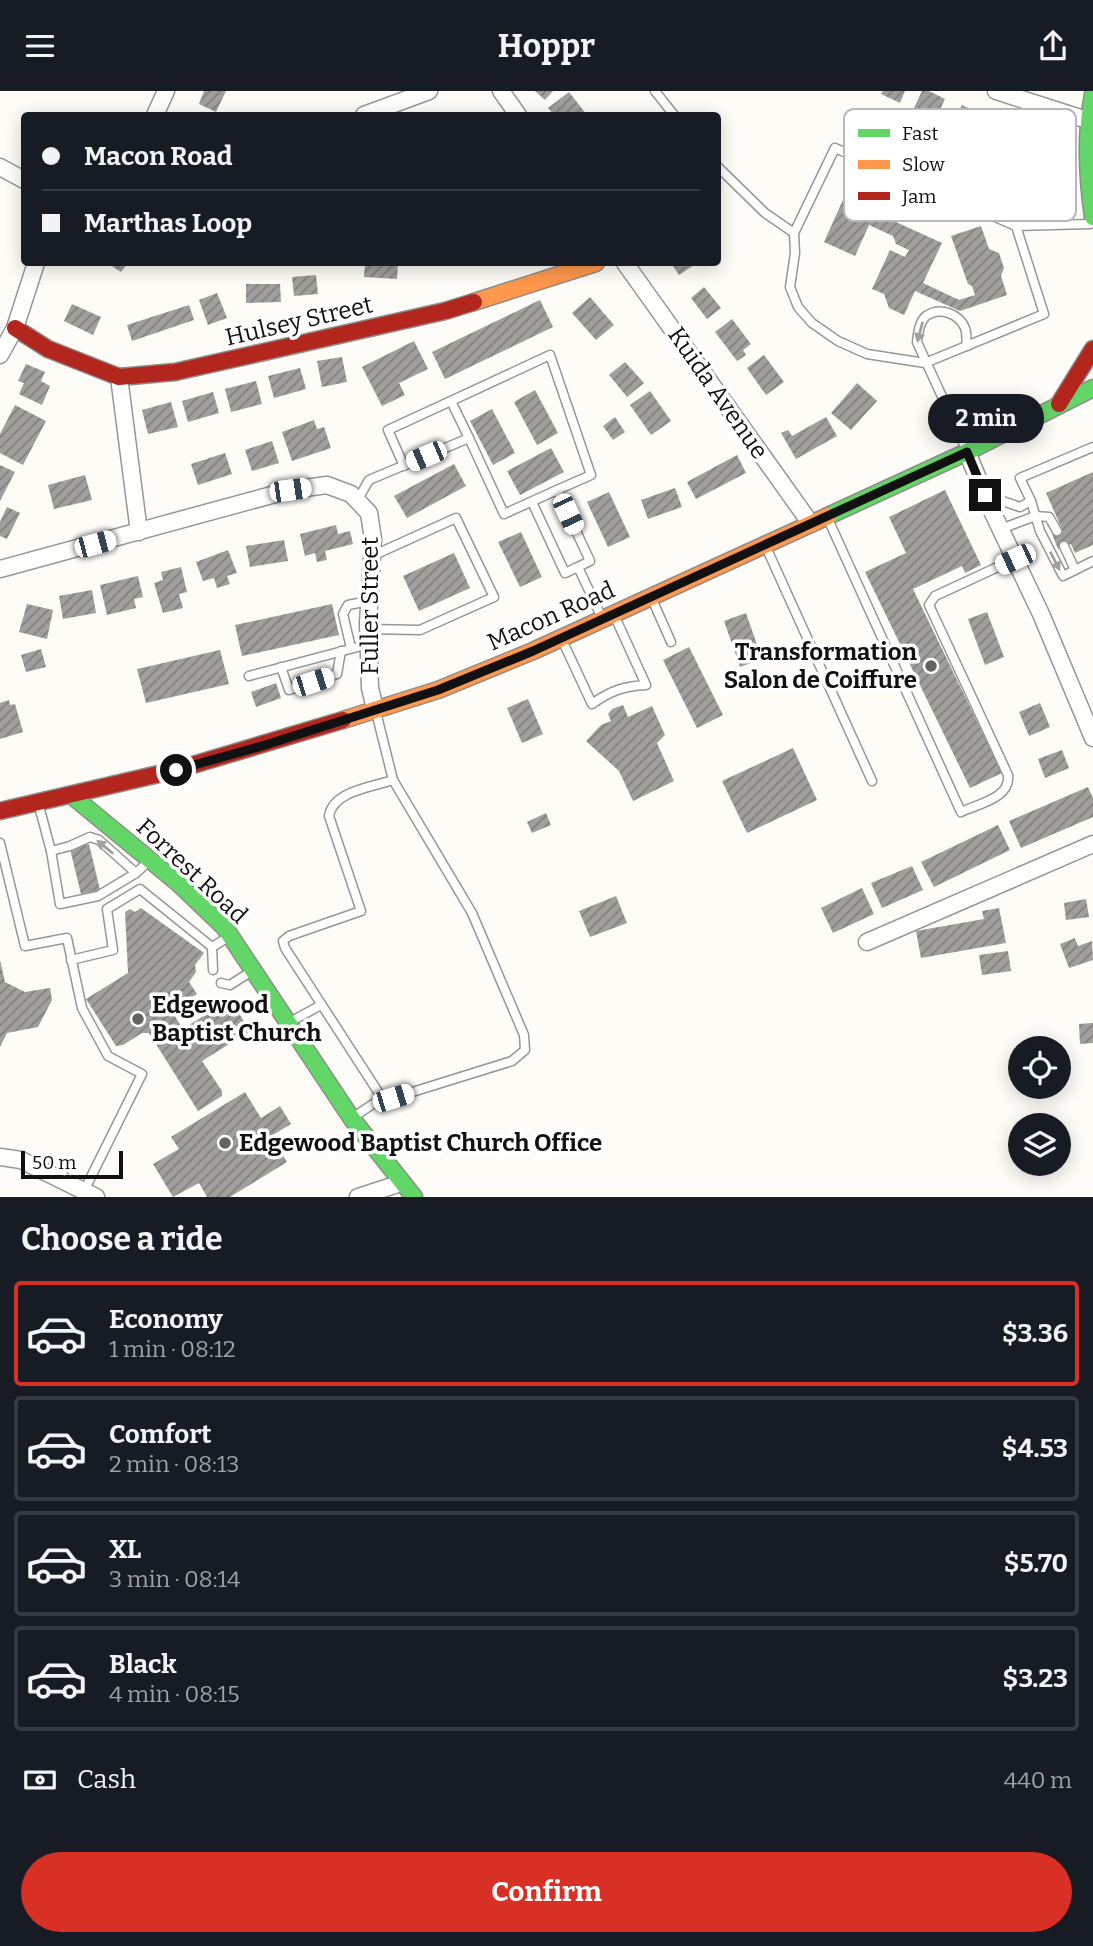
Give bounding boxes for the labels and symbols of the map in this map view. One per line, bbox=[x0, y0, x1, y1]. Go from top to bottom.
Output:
legend bbox=[844, 109, 1076, 221]
text: Fast bbox=[902, 122, 939, 145]
text: Slow bbox=[902, 153, 945, 176]
text: Jam bbox=[901, 185, 936, 208]
street label: Hulsey Street bbox=[223, 290, 376, 352]
one-way arrow bbox=[914, 321, 925, 343]
street label: Kuida Avenue bbox=[662, 322, 774, 464]
callout: 2 min bbox=[927, 393, 1043, 443]
car bbox=[403, 438, 450, 474]
car bbox=[268, 477, 313, 503]
route end bbox=[969, 479, 1001, 511]
car bbox=[550, 491, 587, 537]
car bbox=[72, 528, 119, 560]
street label: Fuller Street bbox=[356, 537, 384, 675]
car bbox=[992, 541, 1039, 577]
one-way arrow bbox=[1050, 551, 1061, 571]
street label: Macon Road bbox=[483, 576, 619, 656]
place label: Transformation Salon de Coiffure bbox=[724, 638, 918, 694]
marker: Transformation Salon de Coiffure bbox=[923, 658, 939, 674]
car bbox=[290, 666, 337, 698]
route start bbox=[160, 754, 192, 786]
street label: Forrest Road bbox=[131, 813, 253, 929]
one-way arrow bbox=[97, 839, 115, 854]
place label: Edgewood Baptist Church bbox=[152, 991, 321, 1047]
marker: Edgewood Baptist Church bbox=[130, 1011, 146, 1027]
car bbox=[370, 1082, 417, 1114]
place label: Edgewood Baptist Church Office bbox=[239, 1129, 602, 1157]
marker: Edgewood Baptist Church Office bbox=[217, 1135, 233, 1151]
scale bar bbox=[21, 1148, 122, 1180]

